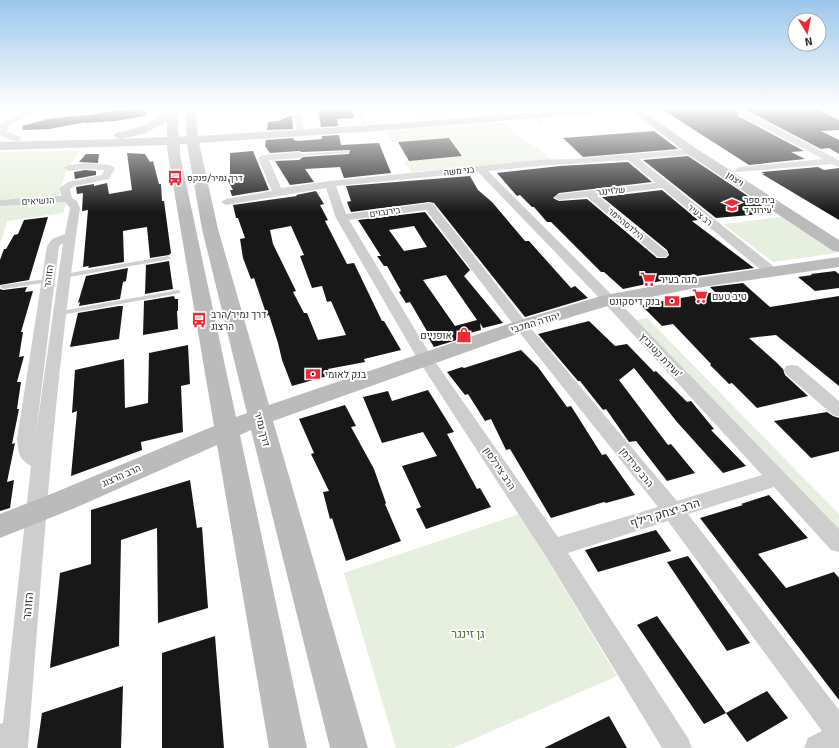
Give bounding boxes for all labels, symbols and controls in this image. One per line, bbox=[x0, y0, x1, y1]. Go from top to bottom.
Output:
north arrow bbox=[787, 12, 827, 52]
text: N bbox=[804, 34, 814, 48]
street label: בני משה bbox=[443, 164, 475, 179]
bus stop icon: דרך נמיר/פנקס bbox=[166, 169, 184, 187]
street label: ויצמן bbox=[724, 170, 746, 189]
place label: דרך נמיר/פנקס bbox=[187, 173, 243, 184]
street label: שלזינגר bbox=[596, 185, 626, 198]
street label: הנשיאים bbox=[21, 195, 55, 208]
place label: בית ספר עירוני ד' bbox=[744, 195, 775, 216]
school or university icon: בית ספר עירוני ד' bbox=[723, 196, 741, 214]
street label: רב צעיר bbox=[685, 202, 714, 228]
street label: בירנבוים bbox=[369, 205, 401, 220]
street label: הילדסהיימר bbox=[605, 206, 646, 243]
street label: הזוהר bbox=[41, 264, 57, 289]
supermarket icon: מגה בעיר bbox=[639, 270, 657, 288]
place label: מגה בעיר bbox=[660, 274, 697, 286]
supermarket icon: טיב טעם bbox=[691, 287, 709, 305]
place label: טיב טעם bbox=[712, 291, 747, 303]
bank icon: בנק דיסקונט bbox=[663, 292, 681, 310]
place label: בנק דיסקונט bbox=[609, 296, 661, 308]
place label: דרך נמיר/הרב הרצוג bbox=[211, 309, 266, 333]
street label: יהודה המכבי bbox=[509, 310, 561, 336]
bus stop icon: דרך נמיר/הרב הרצוג bbox=[190, 311, 208, 329]
shop icon: אופניים bbox=[455, 326, 473, 344]
place label: אופניים bbox=[420, 330, 452, 342]
street label: ועידת קטוביץ' bbox=[637, 331, 684, 380]
bank icon: בנק לאומי bbox=[304, 365, 322, 383]
place label: בנק לאומי bbox=[325, 369, 367, 381]
street label: דרך נמיר bbox=[252, 411, 272, 448]
street label: הרב צירלסון bbox=[481, 445, 518, 492]
street label: הרב פרידמן bbox=[617, 446, 656, 490]
street label: הרב הרצוג bbox=[100, 462, 143, 490]
street label: הרב יצחק רילף bbox=[628, 496, 702, 531]
street label: הזוהר bbox=[20, 591, 37, 621]
park label: גן זינגר bbox=[451, 627, 485, 642]

